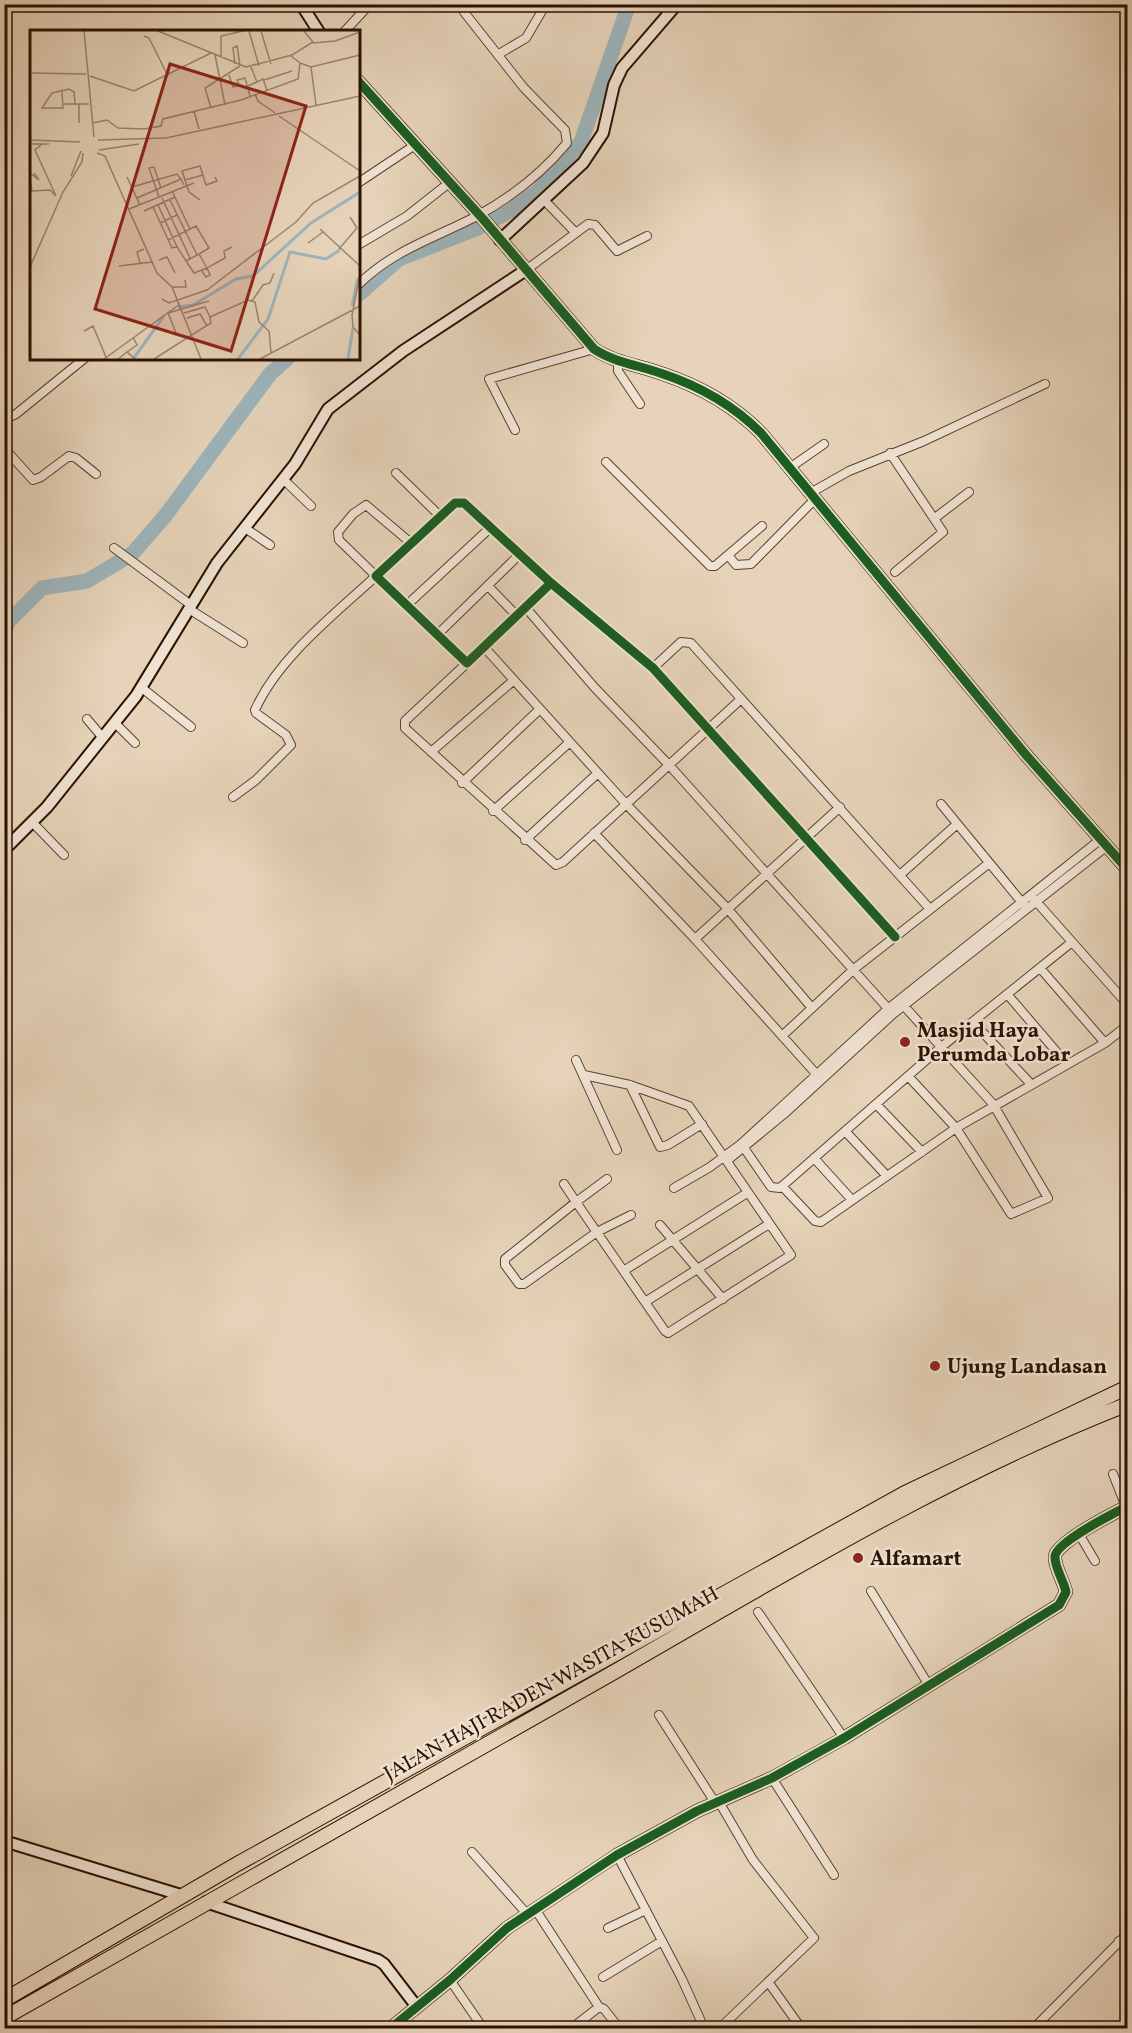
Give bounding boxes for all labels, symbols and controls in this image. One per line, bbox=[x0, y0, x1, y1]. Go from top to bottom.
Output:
inset map bbox=[30, 30, 360, 360]
place label: Masjid Haya Perumda Lobar bbox=[917, 1017, 1071, 1070]
marker: Masjid Haya Perumda Lobar bbox=[898, 1035, 912, 1049]
place label: Ujung Landasan bbox=[947, 1353, 1107, 1382]
marker: Ujung Landasan bbox=[928, 1359, 942, 1373]
place label: Alfamart bbox=[870, 1545, 962, 1574]
marker: Alfamart bbox=[851, 1551, 865, 1565]
street label: JALAN HAJI RADEN WASITA KUSUMAH bbox=[379, 1580, 725, 1789]

